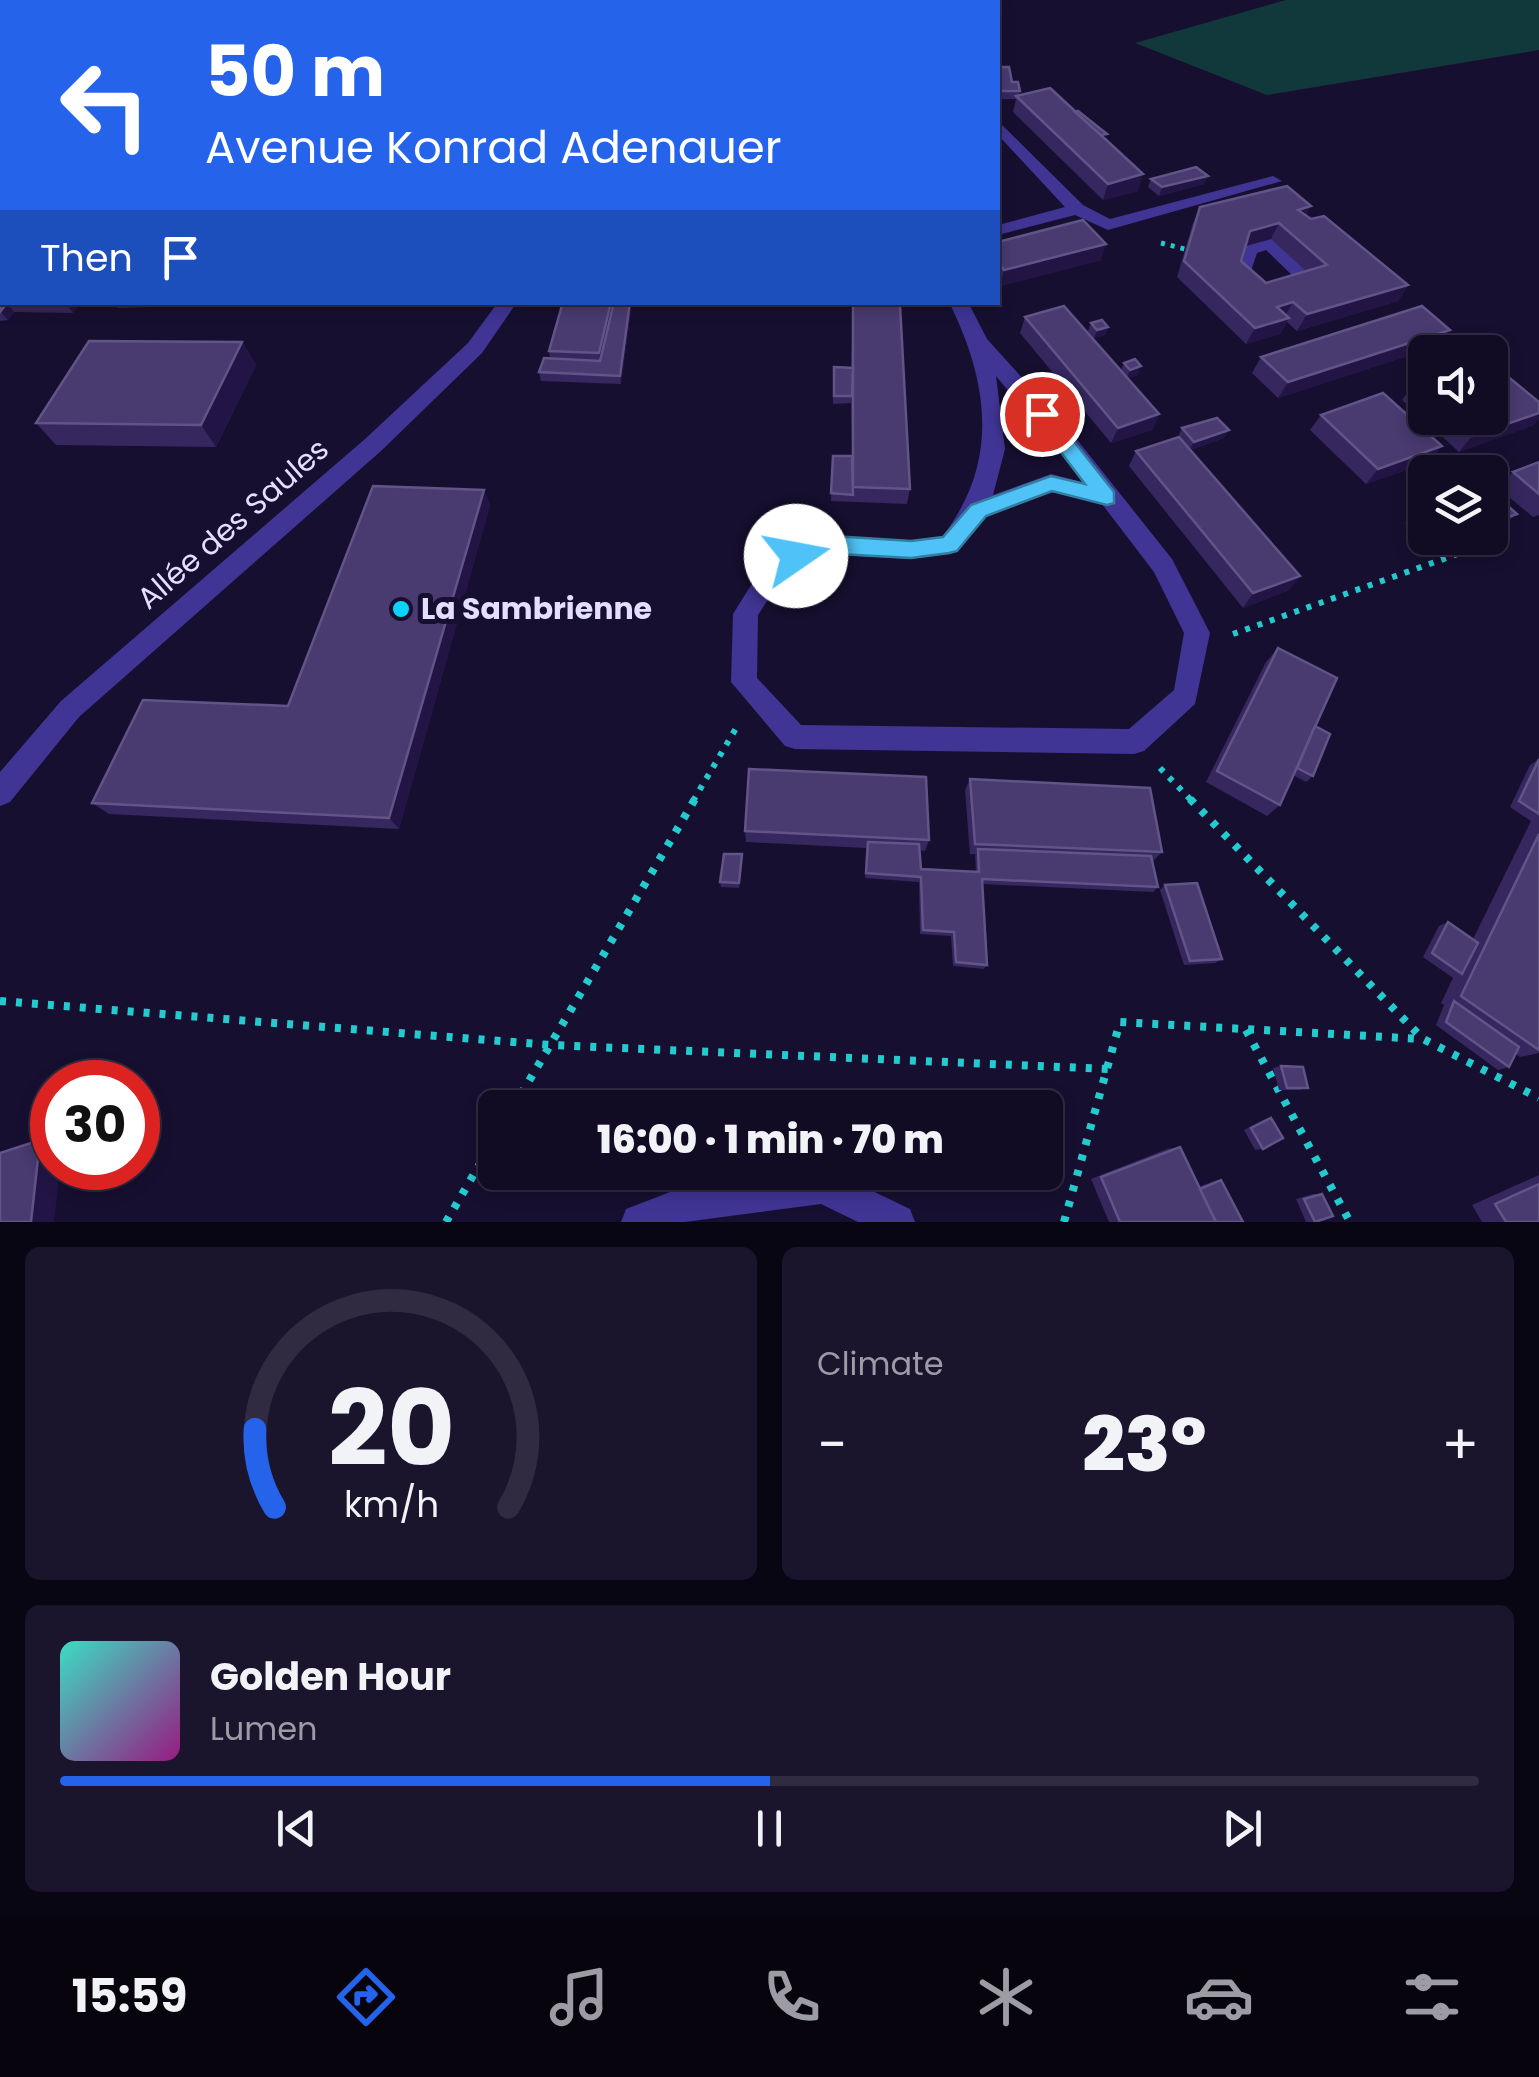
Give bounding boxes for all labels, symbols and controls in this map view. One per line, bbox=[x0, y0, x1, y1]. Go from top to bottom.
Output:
text: 50 m bbox=[205, 22, 385, 121]
icon: left bbox=[40, 40, 170, 170]
text: Avenue Konrad Adenauer bbox=[205, 116, 782, 179]
icon: arrive bbox=[153, 230, 208, 285]
text: Then bbox=[40, 231, 133, 284]
map controls bbox=[1408, 335, 1508, 555]
button: sound bbox=[1408, 335, 1508, 435]
pin bbox=[1000, 372, 1085, 457]
icon: arrive bbox=[1015, 387, 1070, 442]
street label: Allée des Saules bbox=[127, 428, 338, 619]
button: layers bbox=[1408, 455, 1508, 555]
position arrow bbox=[744, 504, 848, 608]
place label: La Sambrienne bbox=[421, 587, 652, 630]
marker: La Sambrienne bbox=[390, 598, 412, 620]
speed limit sign: 30 bbox=[30, 1060, 160, 1190]
text: 16:00 · 1 min · 70 m bbox=[597, 1113, 944, 1166]
text: Climate bbox=[817, 1341, 944, 1386]
text: 20 bbox=[327, 1356, 455, 1501]
text: 23° bbox=[1082, 1392, 1207, 1497]
text: − bbox=[817, 1406, 847, 1483]
text: + bbox=[1441, 1406, 1479, 1483]
text: km/h bbox=[343, 1479, 439, 1530]
text: Golden Hour bbox=[210, 1650, 451, 1703]
text: Lumen bbox=[210, 1706, 318, 1751]
icon: previous bbox=[269, 1801, 324, 1856]
icon: pause bbox=[742, 1801, 797, 1856]
icon: next bbox=[1215, 1801, 1270, 1856]
icon: directions bbox=[331, 1962, 401, 2032]
icon: music bbox=[544, 1962, 614, 2032]
icon: phone bbox=[757, 1962, 827, 2032]
icon: climate bbox=[971, 1962, 1041, 2032]
icon: car bbox=[1184, 1962, 1254, 2032]
icon: filters bbox=[1397, 1962, 1467, 2032]
text: 15:59 bbox=[72, 1965, 188, 2028]

